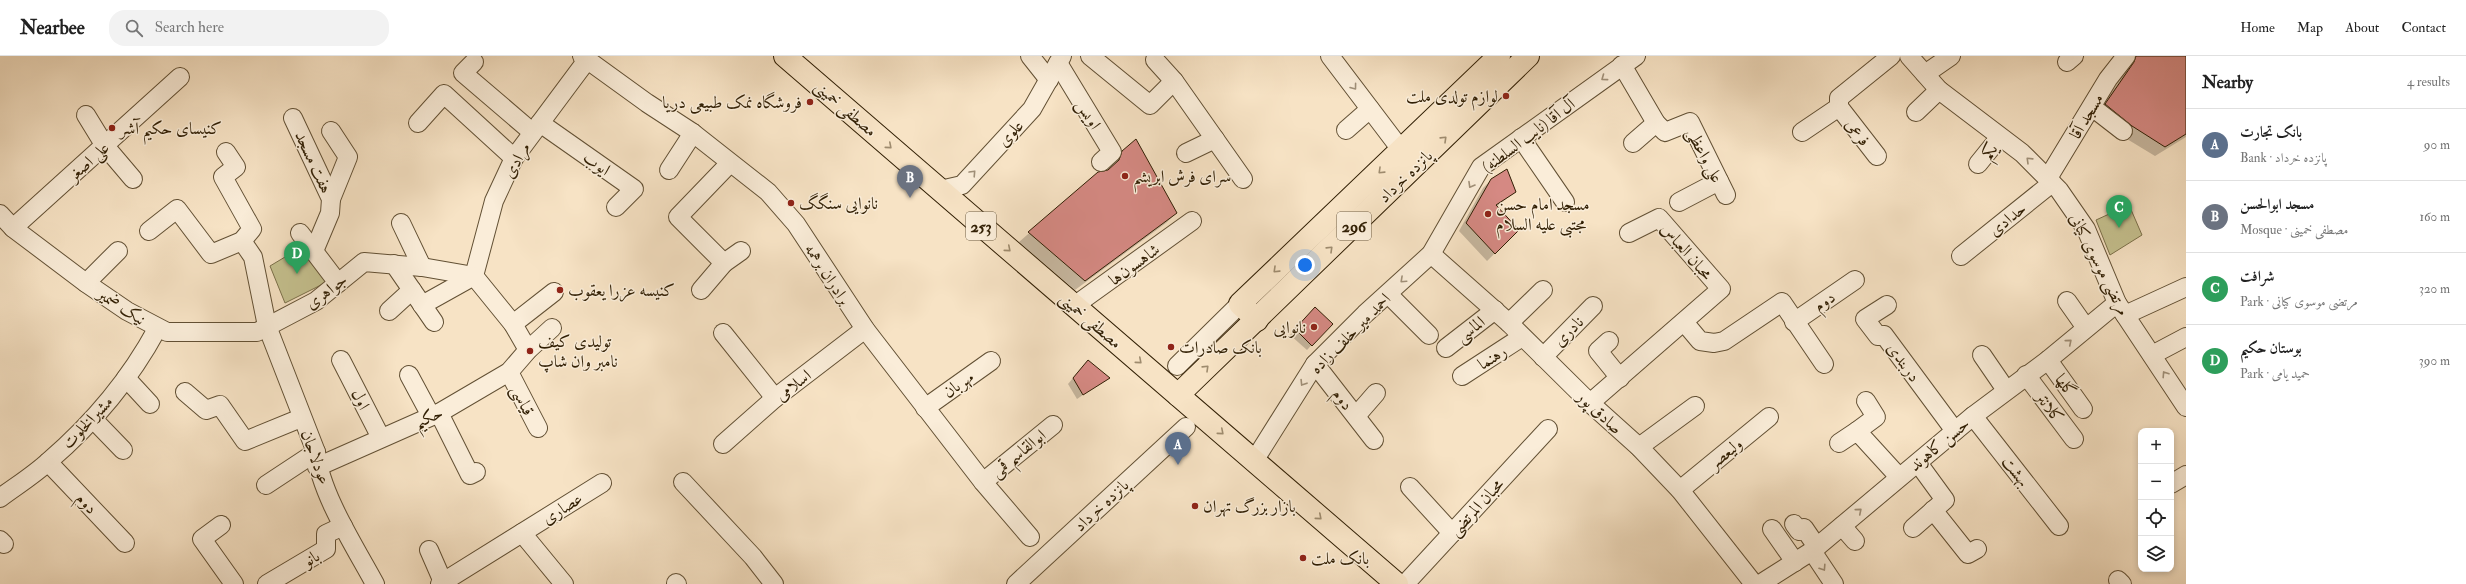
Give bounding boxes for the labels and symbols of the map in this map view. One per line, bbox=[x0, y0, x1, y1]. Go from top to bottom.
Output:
one-way arrow bbox=[1601, 73, 1608, 80]
street label: مصطفی خمینی bbox=[809, 75, 881, 143]
one-way arrow bbox=[1349, 83, 1356, 90]
place label: لوازم تولدی ملت bbox=[1406, 86, 1498, 111]
street label: مسجد آقا bbox=[2065, 90, 2108, 143]
place label: فروشگاه نمک طبیعی دریا bbox=[662, 91, 802, 114]
marker: لوازم تولدی ملت bbox=[1501, 91, 1511, 101]
street label: آل آقا (نایب السلطنه) bbox=[1477, 92, 1581, 177]
street label: اویس bbox=[1070, 95, 1106, 134]
marker: فروشگاه نمک طبیعی دریا bbox=[805, 97, 815, 107]
street label: فرعی bbox=[1840, 114, 1875, 150]
street label: علوی bbox=[993, 115, 1028, 151]
place label: کنیسای حکیم آشر bbox=[118, 118, 222, 145]
marker: کنیسای حکیم آشر bbox=[107, 123, 117, 133]
street label: علی واعظی bbox=[1680, 124, 1728, 187]
street label: هفت مسجد bbox=[290, 128, 337, 197]
street label: علی اصغر bbox=[62, 137, 115, 188]
one-way arrow bbox=[1439, 137, 1447, 144]
street label: مرادی bbox=[498, 138, 536, 183]
street label: یکم bbox=[1976, 138, 2007, 167]
one-way arrow bbox=[884, 141, 891, 148]
street label: پانزده خرداد bbox=[1374, 145, 1439, 209]
street label: ایوب bbox=[579, 147, 615, 180]
one-way arrow bbox=[2026, 157, 2034, 164]
pin: B bbox=[897, 165, 923, 198]
place label: سرای فرش ابریشم bbox=[1133, 166, 1231, 193]
one-way arrow bbox=[1378, 166, 1386, 174]
one-way arrow bbox=[968, 170, 976, 178]
marker: سرای فرش ابریشم bbox=[1120, 171, 1130, 181]
one-way arrow bbox=[1468, 181, 1475, 188]
place label: نانوایی سنگگ bbox=[799, 192, 878, 215]
place label: مسجد امام حسن مجتبی علیه السلام bbox=[1496, 194, 1590, 239]
pin: C bbox=[2106, 195, 2132, 228]
marker: نانوایی سنگگ bbox=[786, 198, 796, 208]
street label: حدادی bbox=[1984, 198, 2030, 241]
marker: مسجد امام حسن مجتبی علیه السلام bbox=[1483, 209, 1493, 219]
street label: مرتضی موسوی کیانی bbox=[2063, 209, 2134, 320]
road number: 253 bbox=[966, 212, 996, 240]
road number: 296 bbox=[1337, 212, 1371, 240]
street label: محبان العباس bbox=[1656, 218, 1718, 285]
street label: شاهسون‌ها bbox=[1105, 239, 1164, 290]
street label: برادران برهمه bbox=[800, 240, 855, 309]
pin: D bbox=[284, 241, 310, 274]
one-way arrow bbox=[1004, 244, 1011, 251]
one-way arrow bbox=[1325, 246, 1333, 254]
your location bbox=[1295, 255, 1315, 275]
one-way arrow bbox=[1273, 265, 1281, 273]
street label: جواهری bbox=[301, 269, 352, 314]
one-way arrow bbox=[1400, 276, 1408, 283]
place label: کنیسه عزرا یعقوب bbox=[568, 280, 675, 302]
street label: نیک ضمیر bbox=[92, 282, 150, 330]
marker: کنیسه عزرا یعقوب bbox=[555, 285, 565, 295]
street label: دوم bbox=[1809, 286, 1842, 320]
street label: مصطفی خمینی bbox=[1054, 287, 1126, 355]
street label: احمد میر خلف زاده bbox=[1305, 288, 1395, 378]
street label: الماسی bbox=[1451, 311, 1491, 349]
street label: نادری bbox=[1549, 312, 1588, 351]
place label: نانوایی bbox=[1274, 317, 1306, 339]
marker: نانوایی bbox=[1309, 322, 1319, 332]
place label: تولیدی کیف نامبر وان شاپ bbox=[538, 331, 618, 373]
place label: بانک صادرات bbox=[1179, 337, 1262, 358]
street label: دربندی bbox=[1882, 338, 1925, 386]
street label: رهنما bbox=[1474, 340, 1511, 374]
one-way arrow bbox=[2065, 340, 2072, 347]
marker: بانک صادرات bbox=[1166, 342, 1176, 352]
marker: تولیدی کیف نامبر وان شاپ bbox=[525, 346, 535, 356]
one-way arrow bbox=[1134, 357, 1141, 364]
street label: اسلامی bbox=[771, 365, 816, 406]
one-way arrow bbox=[1201, 365, 1209, 373]
street label: مهربان bbox=[939, 366, 978, 402]
street label: گلها bbox=[2050, 370, 2081, 401]
one-way arrow bbox=[2162, 372, 2169, 379]
one-way arrow bbox=[1300, 379, 1308, 386]
street label: قیاسی bbox=[504, 382, 539, 420]
street label: دوم bbox=[1324, 384, 1358, 417]
street label: اول bbox=[346, 385, 375, 414]
street label: صادق پور bbox=[1570, 385, 1627, 440]
street label: کلانتر bbox=[2030, 386, 2068, 427]
street label: مشیرالخلوت bbox=[57, 391, 117, 453]
street label: حکیم bbox=[410, 402, 449, 439]
street label: حسن کاهوند bbox=[1905, 413, 1975, 477]
street label: ابوالقاسم قمی bbox=[986, 424, 1054, 487]
street label: عودلاجان bbox=[296, 427, 335, 487]
one-way arrow bbox=[1216, 428, 1223, 435]
pin: A bbox=[1165, 432, 1191, 465]
street label: ولیعصر bbox=[1702, 433, 1747, 476]
street label: بهشت bbox=[1997, 452, 2034, 491]
street label: پانزده خرداد bbox=[1069, 474, 1135, 538]
street label: محبان المرتضی bbox=[1444, 474, 1510, 542]
street label: دوم bbox=[68, 488, 102, 521]
street label: عصاری bbox=[538, 488, 587, 529]
place label: بازار بزرگ تهران bbox=[1203, 496, 1296, 517]
marker: بازار بزرگ تهران bbox=[1190, 501, 1200, 511]
one-way arrow bbox=[1854, 509, 1862, 516]
one-way arrow bbox=[1314, 512, 1322, 520]
street label: بانو bbox=[297, 545, 324, 573]
place label: بانک ملت bbox=[1311, 548, 1369, 569]
marker: بانک ملت bbox=[1298, 553, 1308, 563]
one-way arrow bbox=[1818, 563, 1825, 570]

